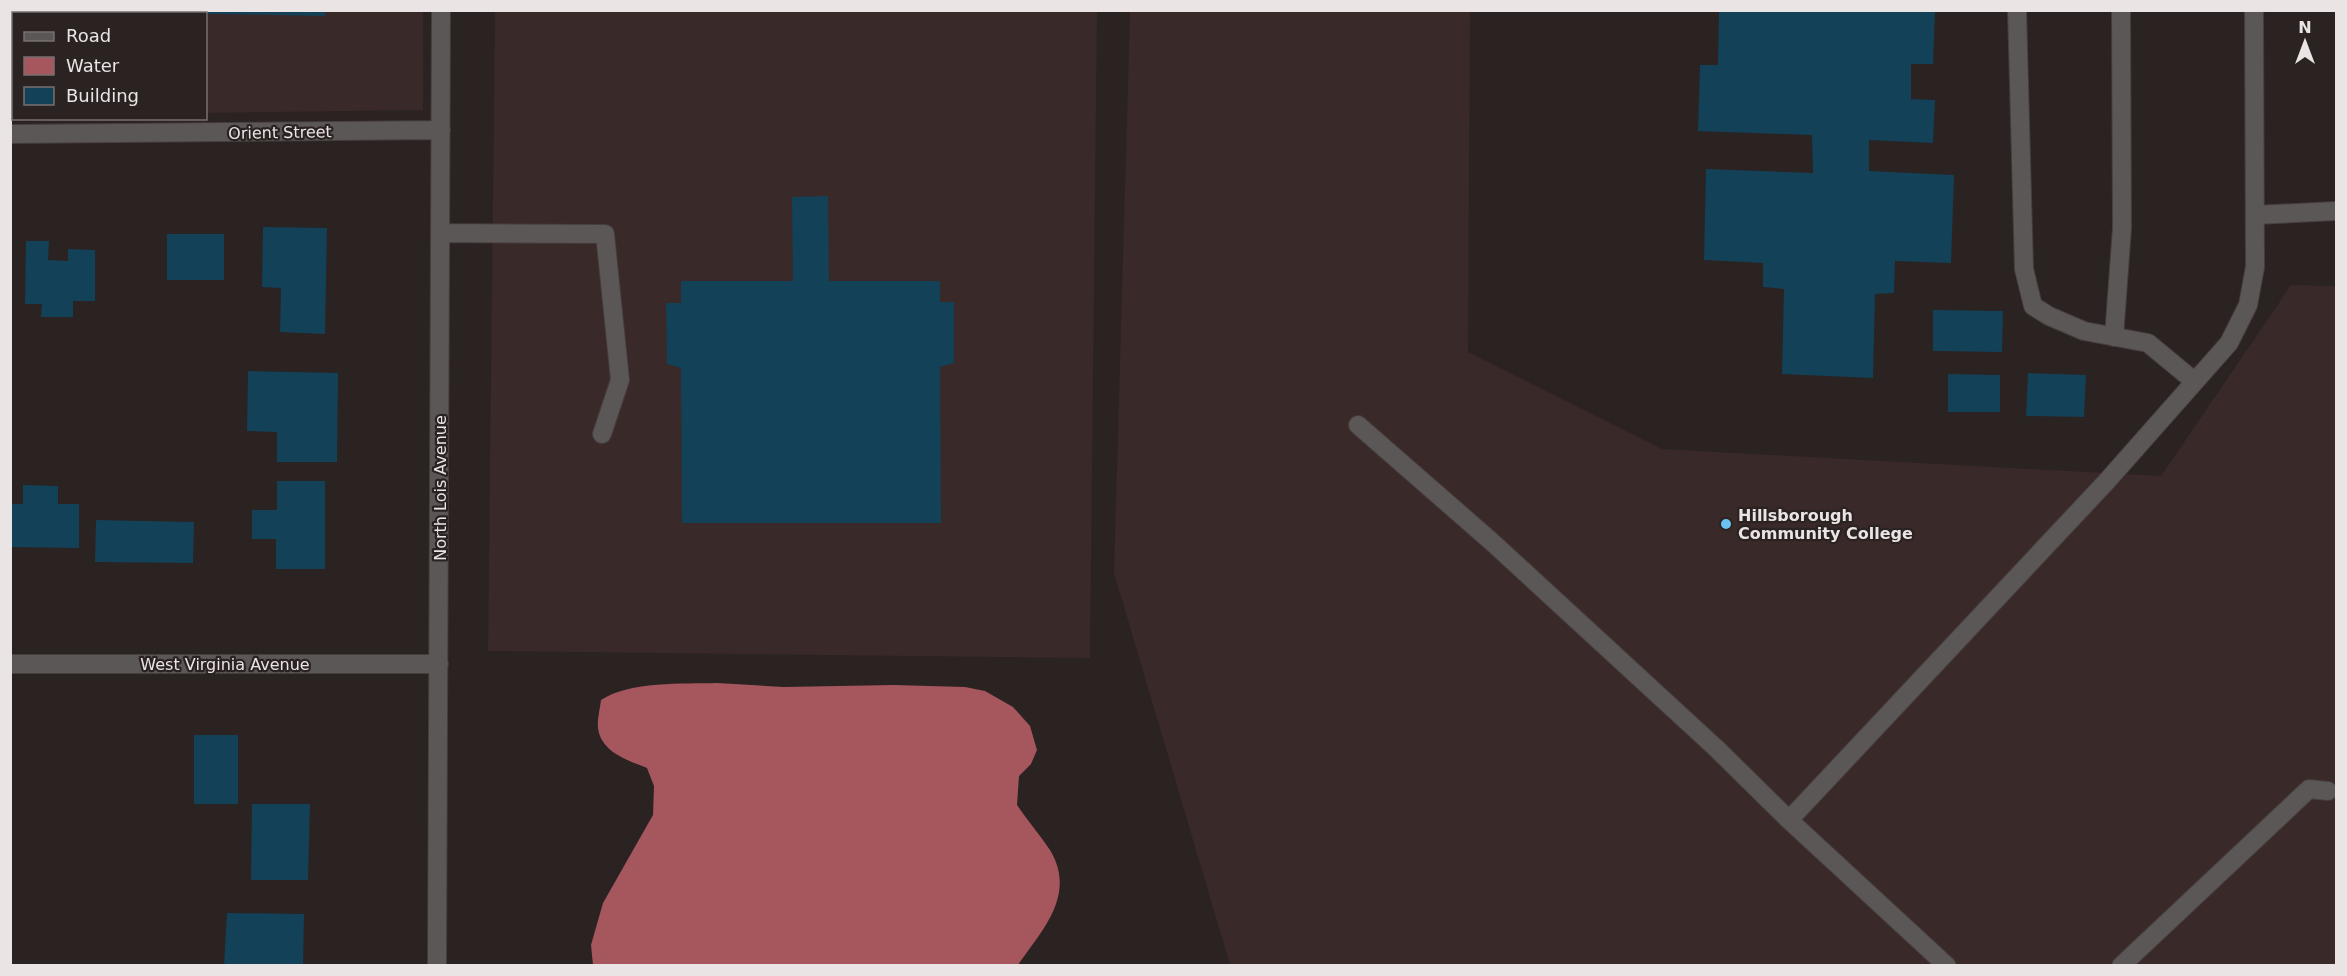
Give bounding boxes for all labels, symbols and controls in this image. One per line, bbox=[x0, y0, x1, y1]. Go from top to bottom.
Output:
legend bbox=[12, 12, 207, 120]
north arrow bbox=[2275, 12, 2335, 72]
text: N bbox=[2298, 18, 2312, 37]
text: Road bbox=[66, 25, 111, 46]
text: Water bbox=[66, 55, 120, 76]
text: Building bbox=[66, 85, 139, 106]
street label: Orient Street bbox=[228, 122, 332, 143]
street label: North Lois Avenue bbox=[431, 415, 450, 561]
place label: Hillsborough Community College bbox=[1738, 506, 1913, 543]
marker: Hillsborough Community College bbox=[1719, 517, 1733, 531]
street label: West Virginia Avenue bbox=[140, 655, 310, 674]

